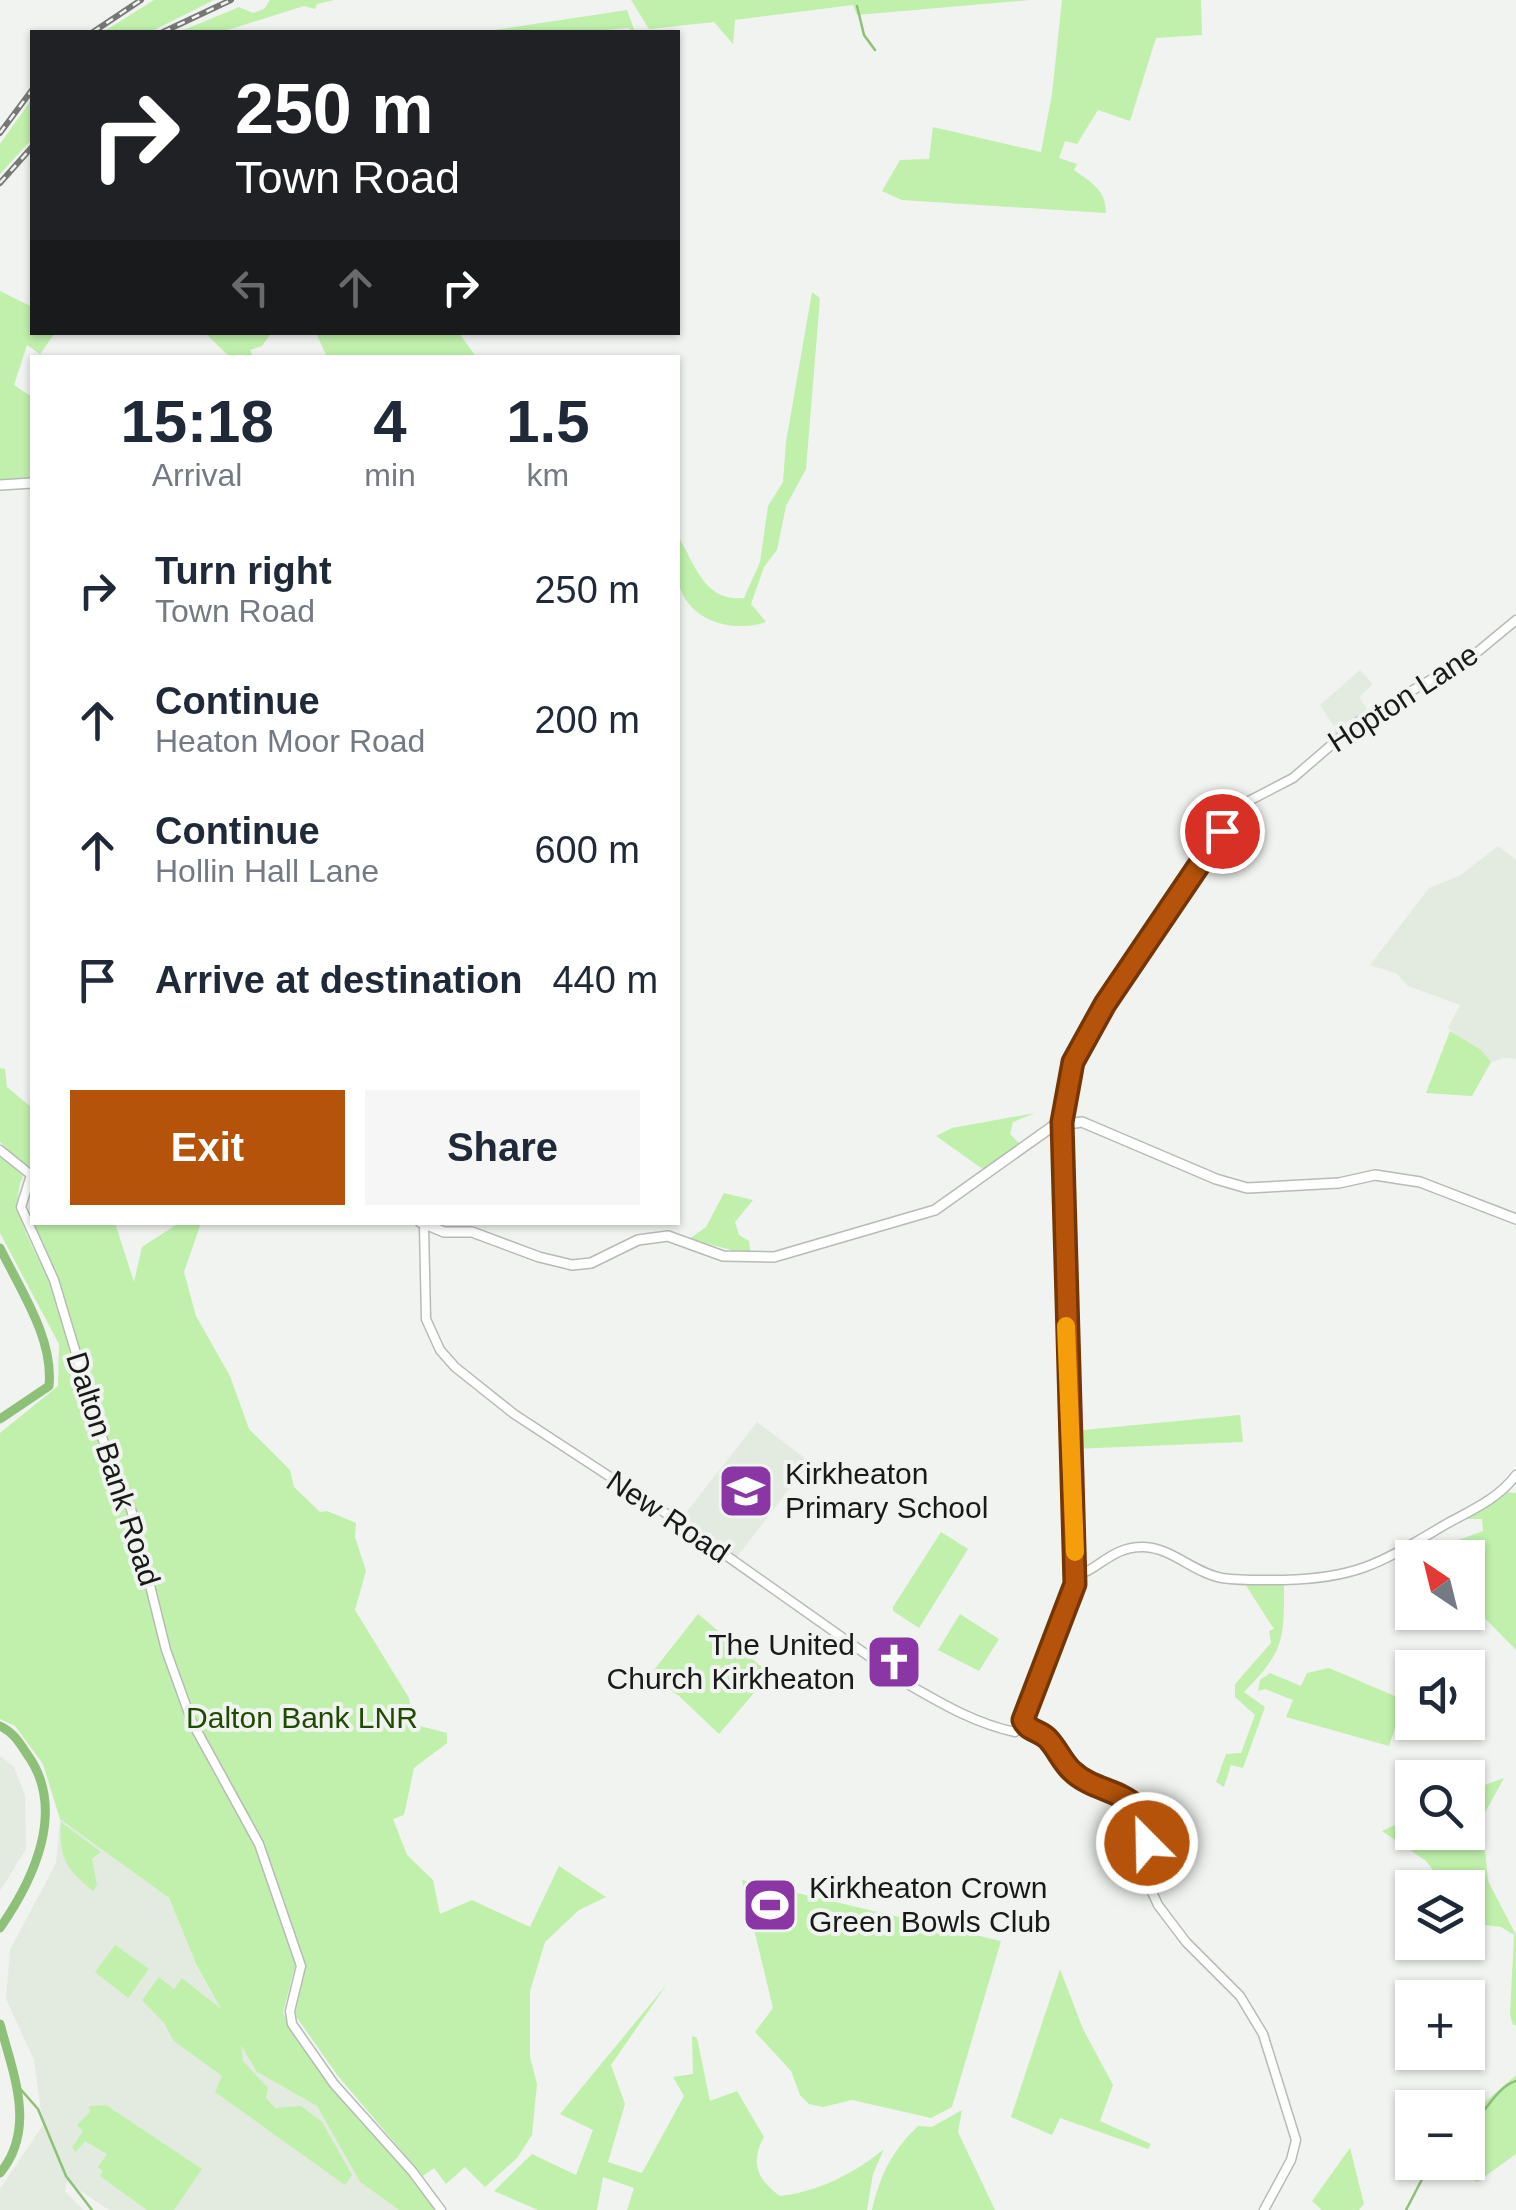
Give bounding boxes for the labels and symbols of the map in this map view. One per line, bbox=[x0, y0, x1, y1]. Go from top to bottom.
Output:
street label: Hopton Lane bbox=[1322, 637, 1484, 758]
pin bbox=[1180, 789, 1265, 874]
street label: Dalton Bank Road bbox=[60, 1348, 167, 1590]
place label: Kirkheaton Primary School bbox=[785, 1457, 988, 1524]
school or university icon: Kirkheaton Primary School bbox=[716, 1461, 776, 1521]
street label: New Road bbox=[601, 1464, 736, 1569]
north arrow bbox=[1395, 1540, 1485, 1630]
place label: The United Church Kirkheaton bbox=[607, 1628, 855, 1695]
church icon: The United Church Kirkheaton bbox=[864, 1632, 924, 1692]
park label: Dalton Bank LNR bbox=[186, 1701, 418, 1734]
position arrow bbox=[1095, 1791, 1199, 1895]
place label: Kirkheaton Crown Green Bowls Club bbox=[809, 1871, 1051, 1938]
sports icon: Kirkheaton Crown Green Bowls Club bbox=[740, 1875, 800, 1935]

